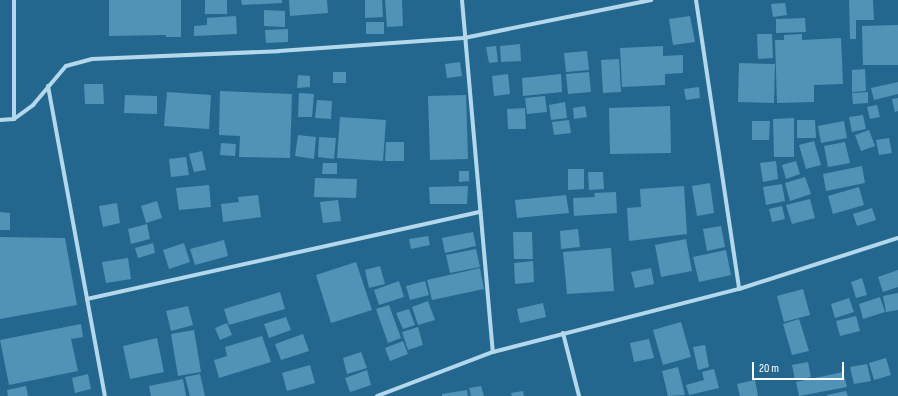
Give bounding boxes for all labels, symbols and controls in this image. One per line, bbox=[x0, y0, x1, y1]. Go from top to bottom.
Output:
scale bar bbox=[754, 354, 846, 380]
text: 20 m bbox=[759, 361, 779, 376]

